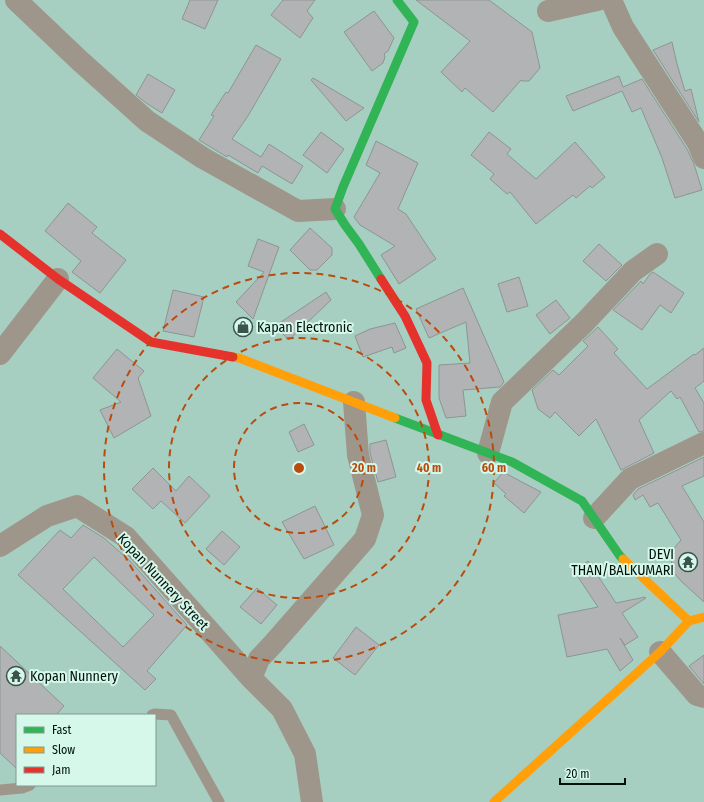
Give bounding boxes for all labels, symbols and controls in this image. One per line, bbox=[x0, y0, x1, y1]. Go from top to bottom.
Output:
shop icon: Kapan Electronic bbox=[232, 316, 254, 338]
place label: Kapan Electronic bbox=[257, 319, 352, 336]
centre of rings bbox=[292, 461, 306, 475]
text: 20 m bbox=[351, 461, 376, 475]
text: 40 m bbox=[417, 461, 441, 475]
text: 60 m bbox=[482, 461, 506, 475]
street label: Kopan Nunnery Street bbox=[114, 530, 212, 634]
place label: DEVI THAN/BALKUMARI bbox=[571, 546, 674, 579]
temple icon: DEVI THAN/BALKUMARI bbox=[677, 551, 699, 573]
temple icon: Kopan Nunnery bbox=[5, 665, 27, 687]
place label: Kopan Nunnery bbox=[30, 668, 119, 685]
legend bbox=[16, 714, 156, 786]
text: Fast bbox=[52, 723, 71, 737]
text: Slow bbox=[52, 743, 75, 757]
scale bar bbox=[560, 760, 625, 786]
text: Jam bbox=[52, 763, 70, 777]
text: 20 m bbox=[566, 767, 590, 781]

